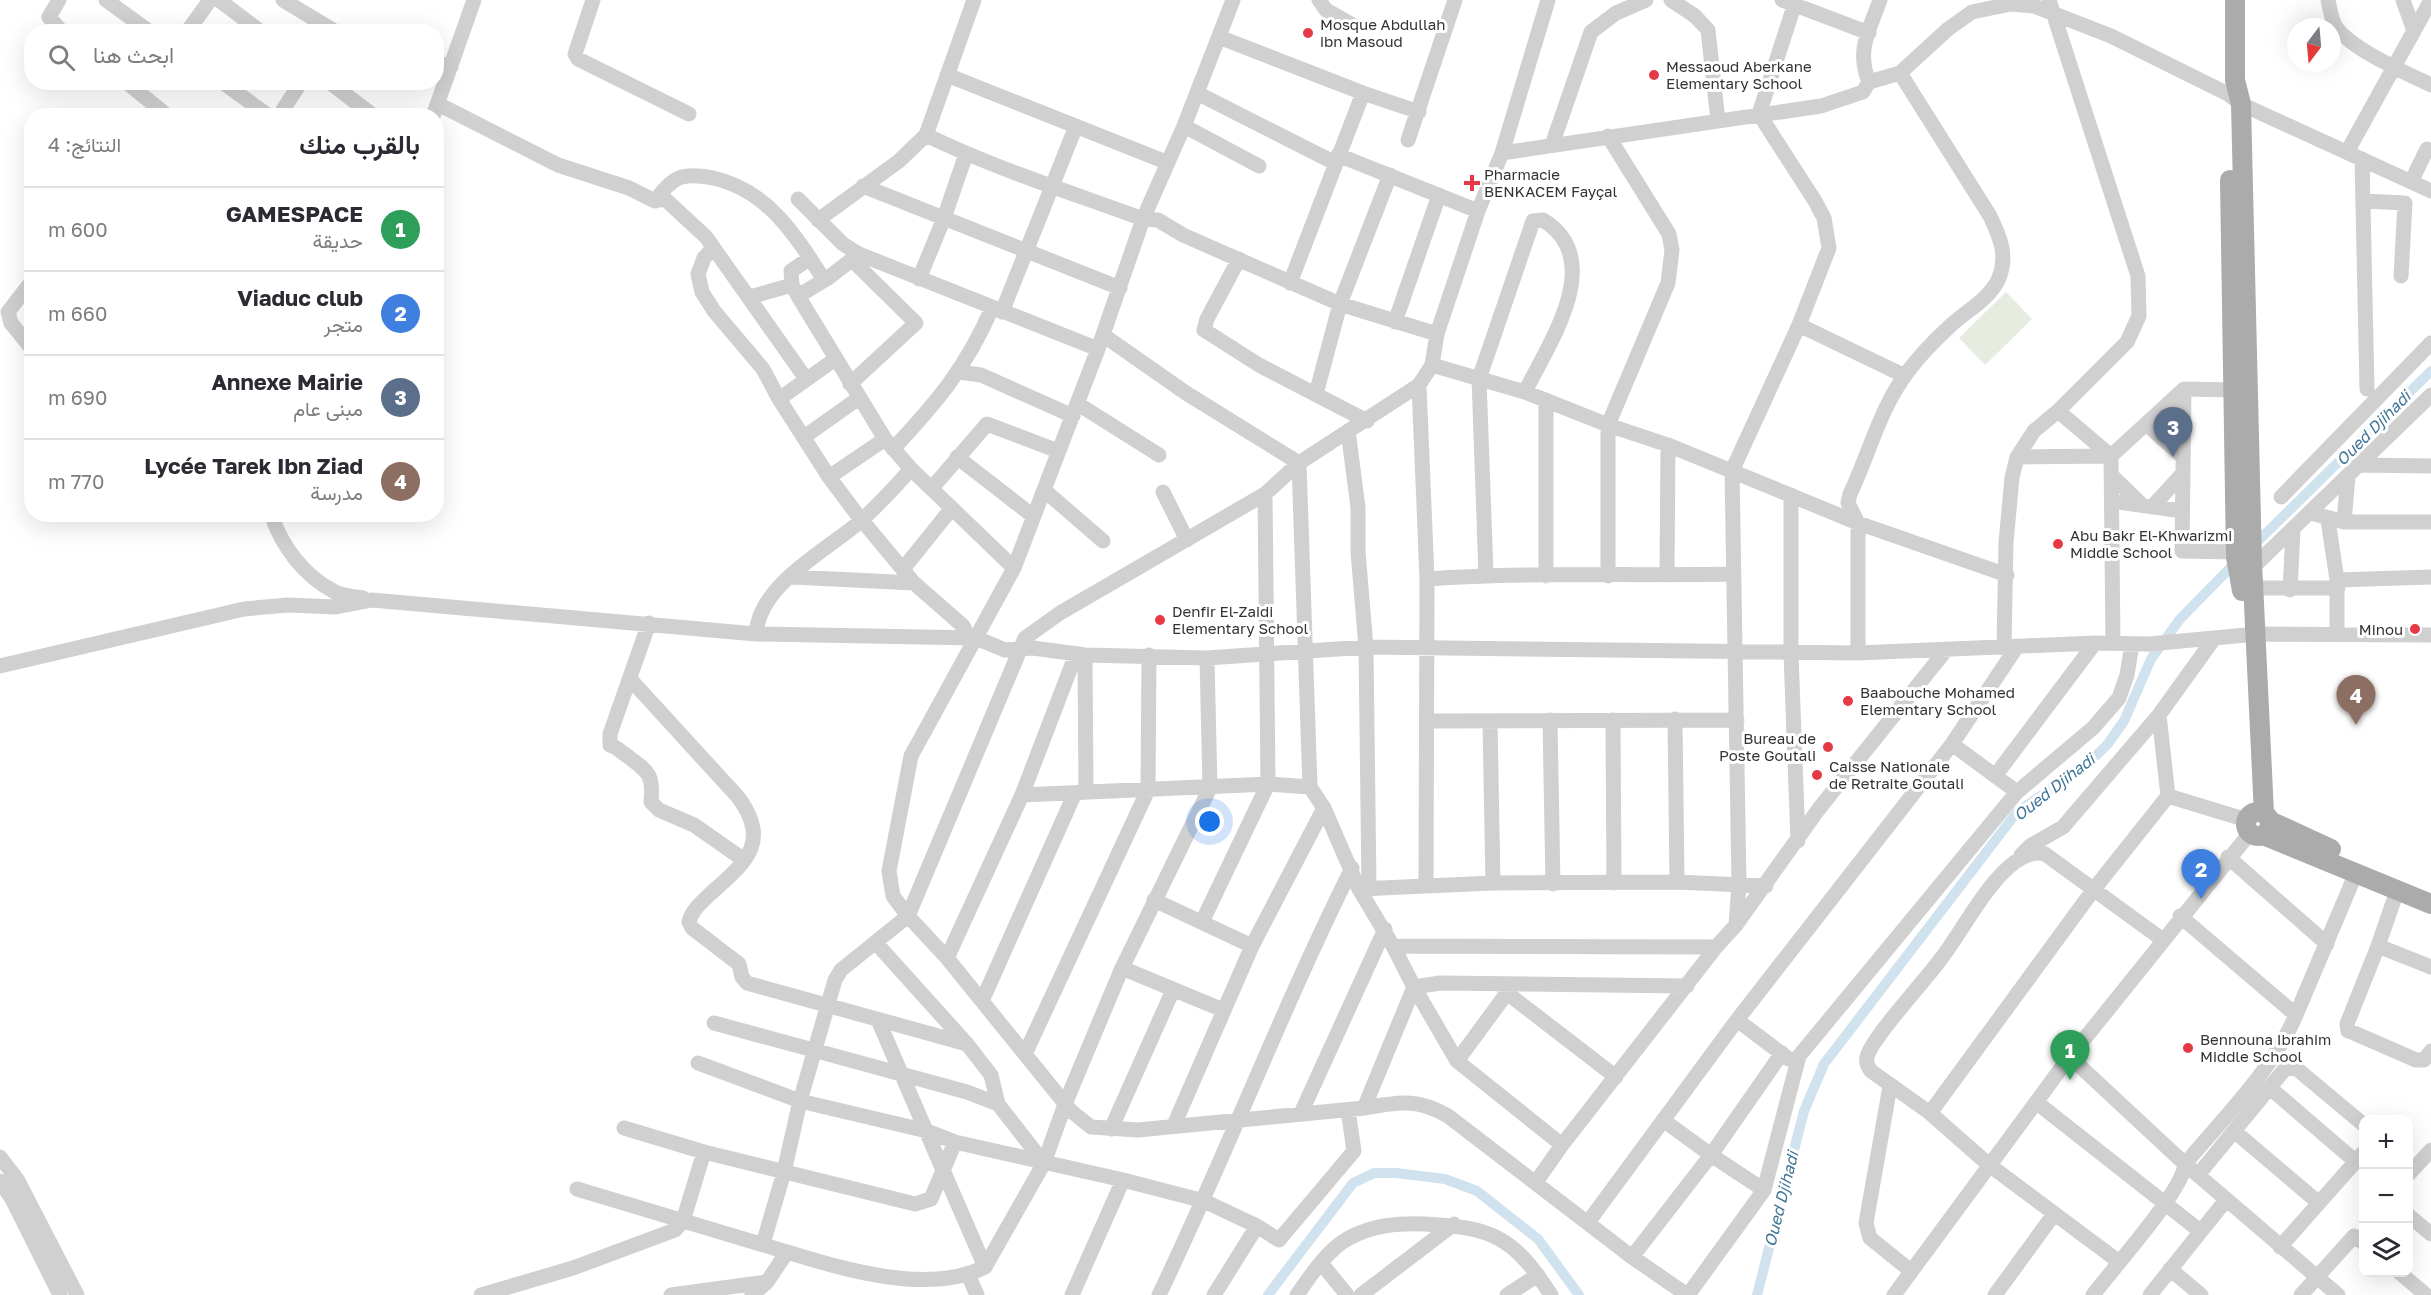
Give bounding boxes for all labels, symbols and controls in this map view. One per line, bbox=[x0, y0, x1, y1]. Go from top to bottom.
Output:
place label: Mosque Abdullah ibn Masoud bbox=[1320, 15, 1445, 50]
north arrow bbox=[2287, 18, 2341, 72]
search box bbox=[24, 24, 444, 90]
marker: Mosque Abdullah ibn Masoud bbox=[1301, 26, 1315, 40]
icon: search bbox=[45, 41, 78, 74]
text: ابحث هنا bbox=[93, 41, 174, 68]
place label: Messaoud Aberkane Elementary School bbox=[1666, 57, 1812, 92]
marker: Messaoud Aberkane Elementary School bbox=[1647, 68, 1661, 82]
text: بالقرب منك bbox=[299, 129, 420, 160]
text: النتائج: 4 bbox=[48, 132, 121, 156]
place label: Pharmacie BENKACEM Fayçal bbox=[1484, 165, 1618, 200]
marker: Pharmacie BENKACEM Fayçal bbox=[1465, 176, 1479, 190]
text: GAMESPACE bbox=[226, 200, 363, 227]
text: 600 m bbox=[48, 217, 108, 241]
text: 1 bbox=[395, 217, 406, 241]
text: حديقة bbox=[312, 228, 363, 252]
text: Viaduc club bbox=[237, 284, 363, 311]
text: 660 m bbox=[48, 301, 107, 325]
text: 2 bbox=[394, 301, 407, 325]
text: متجر bbox=[324, 312, 363, 336]
text: Annexe Mairie bbox=[211, 368, 363, 395]
text: 690 m bbox=[48, 385, 107, 409]
text: 3 bbox=[394, 385, 407, 409]
water label: Oued Djihadi bbox=[2331, 385, 2416, 470]
text: مبنى عام bbox=[293, 396, 363, 420]
pin: 3 bbox=[2154, 408, 2192, 457]
text: Lycée Tarek Ibn Ziad bbox=[144, 452, 363, 479]
text: 770 m bbox=[48, 469, 104, 493]
text: 4 bbox=[394, 469, 407, 493]
text: مدرسة bbox=[310, 480, 363, 504]
place label: Abu Bakr El-Khwarizmi Middle School bbox=[2070, 526, 2232, 561]
marker: Abu Bakr El-Khwarizmi Middle School bbox=[2051, 537, 2065, 551]
place label: Denfir El-Zaidi Elementary School bbox=[1172, 602, 1308, 637]
marker: Denfir El-Zaidi Elementary School bbox=[1153, 613, 1167, 627]
place label: Minou bbox=[2359, 620, 2403, 638]
marker: Minou bbox=[2408, 622, 2422, 636]
pin: 4 bbox=[2336, 676, 2376, 725]
place label: Baabouche Mohamed Elementary School bbox=[1860, 683, 2015, 718]
marker: Baabouche Mohamed Elementary School bbox=[1841, 694, 1855, 708]
place label: Bureau de Poste Goutali bbox=[1719, 729, 1816, 764]
marker: Bureau de Poste Goutali bbox=[1821, 740, 1835, 754]
water label: Oued Djihadi bbox=[2009, 748, 2100, 825]
place label: Caisse Nationale de Retraite Goutali bbox=[1829, 757, 1964, 792]
marker: Caisse Nationale de Retraite Goutali bbox=[1810, 768, 1824, 782]
your location bbox=[1195, 807, 1224, 836]
pin: 2 bbox=[2182, 850, 2220, 899]
pin: 1 bbox=[2050, 1030, 2090, 1080]
place label: Bennouna Ibrahim Middle School bbox=[2200, 1030, 2331, 1065]
marker: Bennouna Ibrahim Middle School bbox=[2181, 1041, 2195, 1055]
map controls bbox=[2359, 1115, 2413, 1277]
button: + bbox=[2359, 1115, 2413, 1169]
water label: Oued Djihadi bbox=[1760, 1148, 1803, 1249]
button: − bbox=[2359, 1169, 2413, 1223]
button: layers bbox=[2359, 1223, 2413, 1277]

